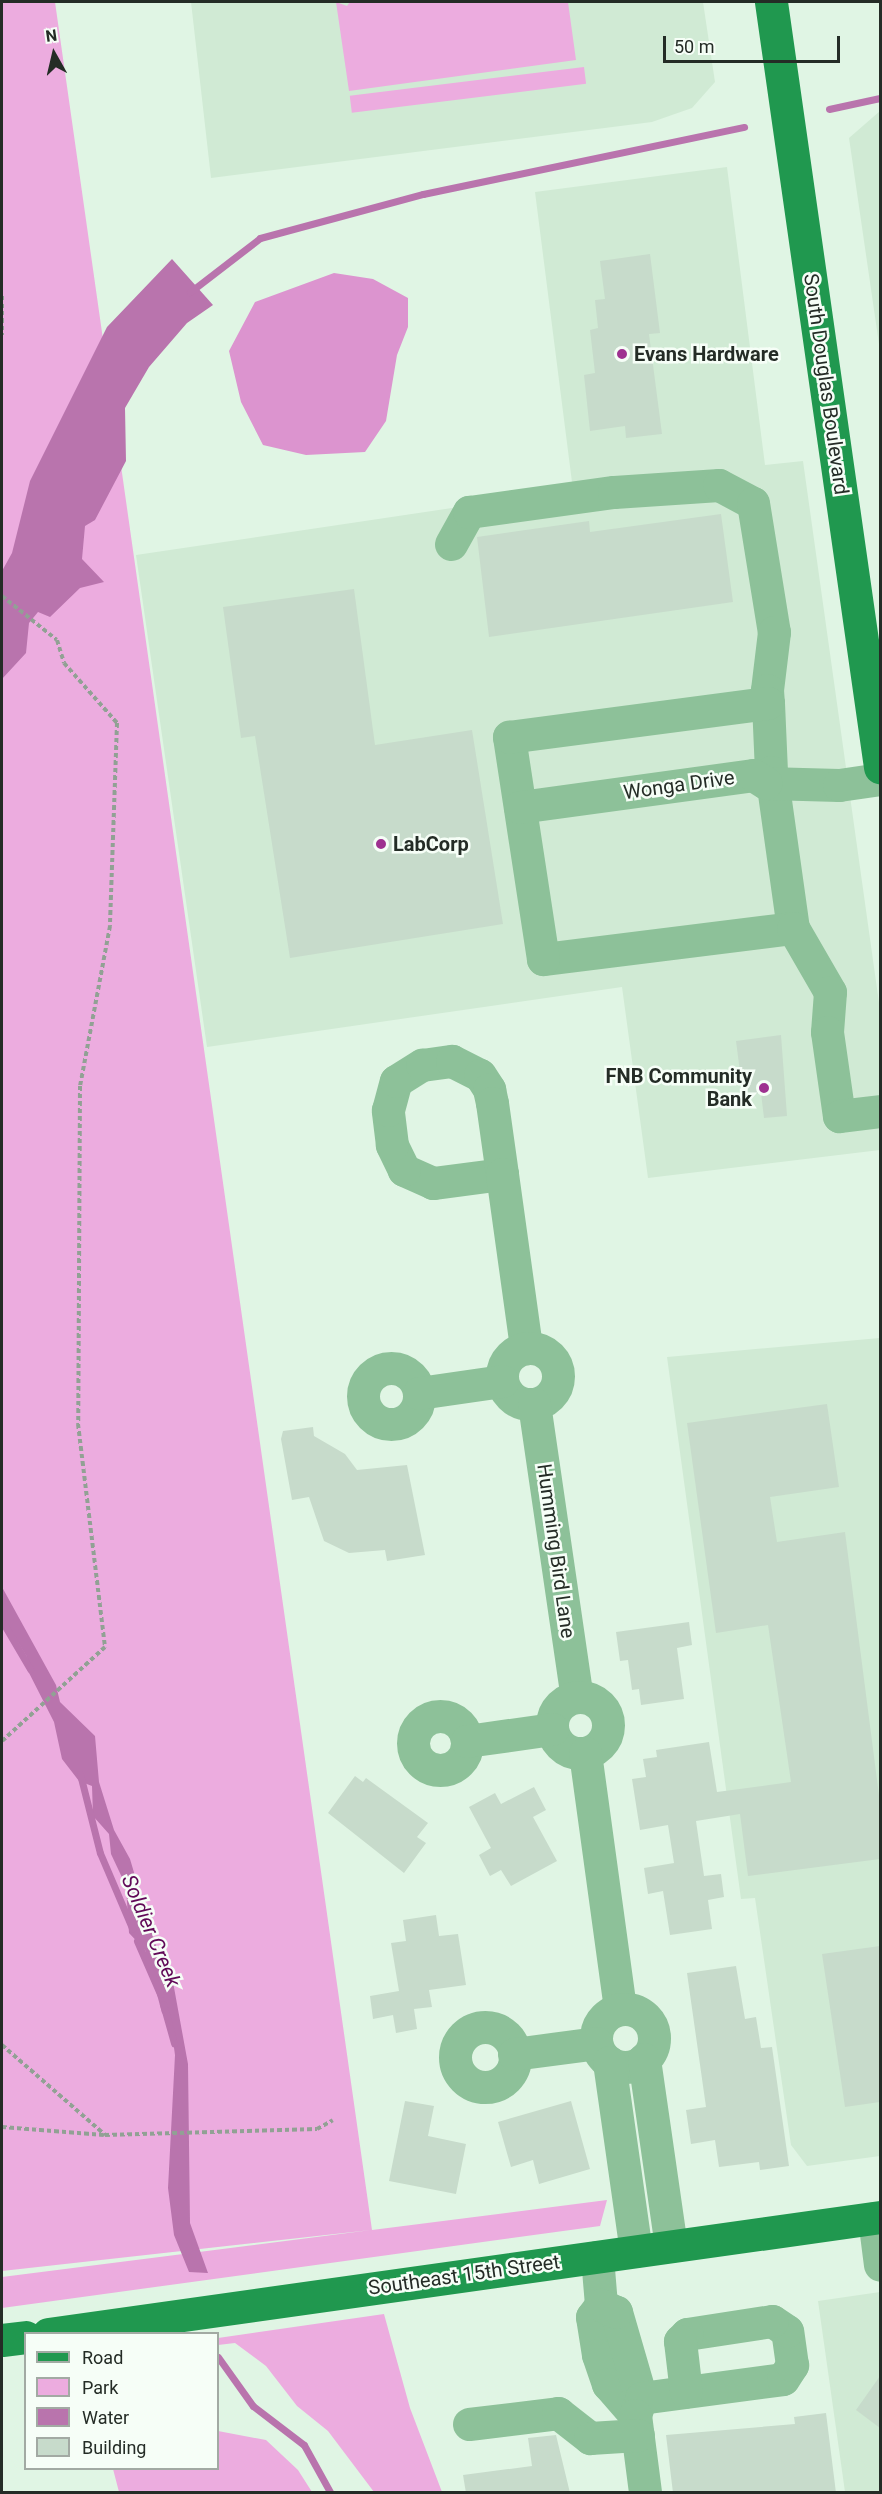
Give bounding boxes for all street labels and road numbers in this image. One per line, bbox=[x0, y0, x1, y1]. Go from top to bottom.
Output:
street label: South Douglas Boulevard bbox=[799, 272, 853, 496]
street label: Wonga Drive bbox=[622, 765, 736, 805]
street label: Humming Bird Lane bbox=[532, 1462, 580, 1640]
street label: Southeast 15th Street bbox=[367, 2250, 561, 2300]

